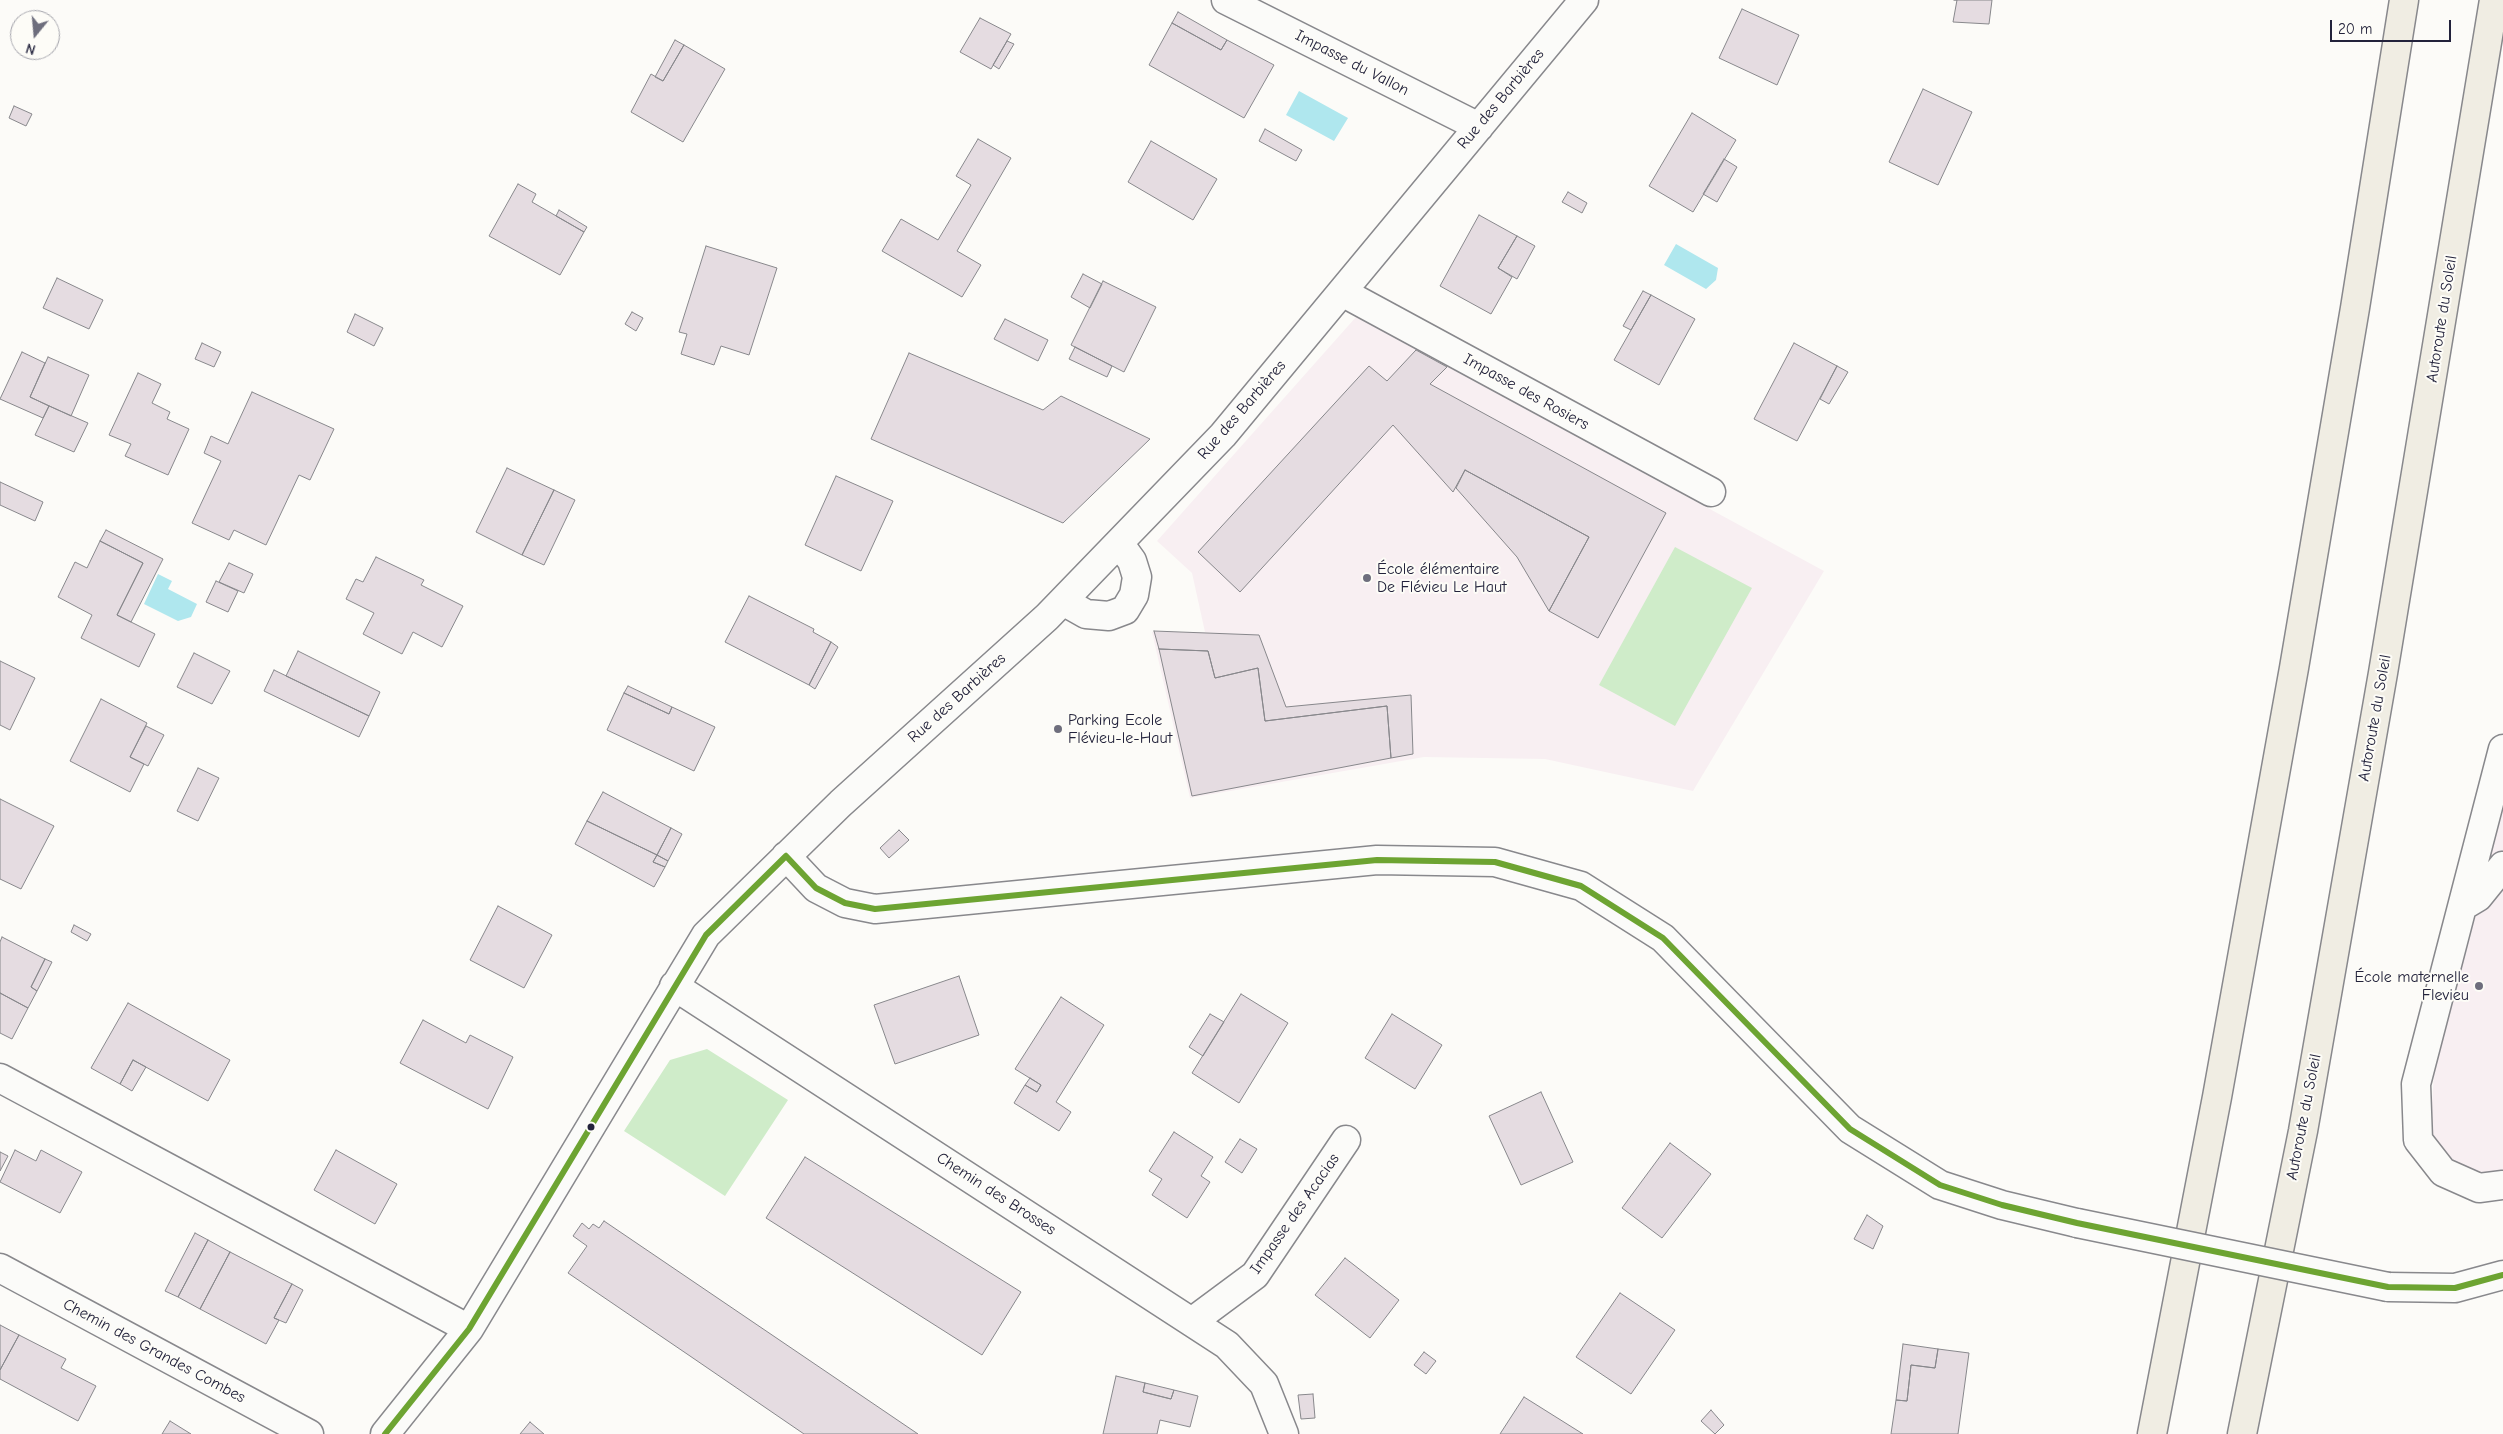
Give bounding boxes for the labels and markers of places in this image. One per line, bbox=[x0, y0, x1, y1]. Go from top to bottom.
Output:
place label: École élémentaire De Flévieu Le Haut bbox=[1377, 559, 1507, 597]
marker: École élémentaire De Flévieu Le Haut bbox=[1361, 572, 1373, 584]
place label: Parking Ecole Flévieu-le-Haut bbox=[1068, 710, 1172, 748]
marker: Parking Ecole Flévieu-le-Haut bbox=[1052, 723, 1064, 735]
place label: École maternelle Flevieu bbox=[2354, 967, 2469, 1005]
marker: École maternelle Flevieu bbox=[2473, 980, 2485, 992]
unlabelled marker bbox=[586, 1122, 596, 1132]

